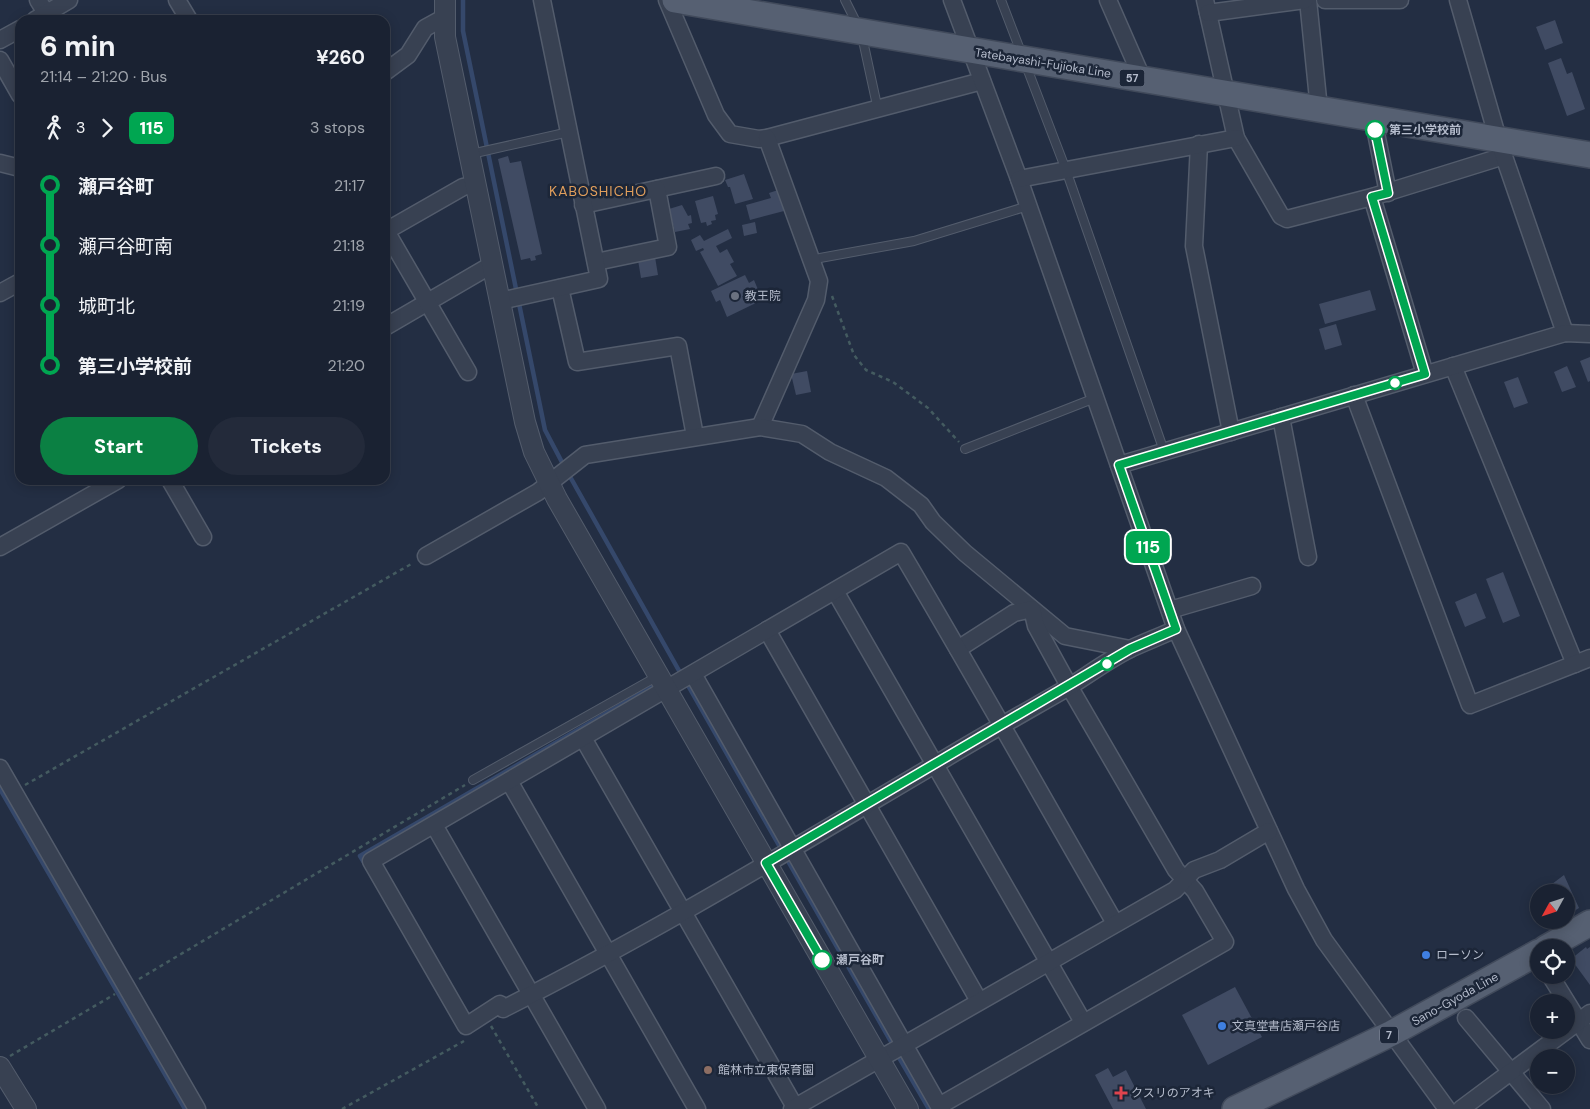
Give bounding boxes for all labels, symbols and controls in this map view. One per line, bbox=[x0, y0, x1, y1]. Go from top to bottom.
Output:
text: 6 min bbox=[40, 28, 116, 65]
street label: Tatebayashi-Fujioka Line bbox=[974, 44, 1112, 82]
text: ¥260 bbox=[316, 45, 365, 70]
text: 21:14 – 21:20 · Bus bbox=[40, 66, 167, 87]
road number: 57 bbox=[1120, 70, 1144, 86]
icon: walk bbox=[40, 114, 68, 142]
icon: forward bbox=[93, 114, 121, 142]
text: 115 bbox=[139, 116, 164, 140]
text: 3 bbox=[76, 117, 85, 138]
text: 3 stops bbox=[310, 117, 365, 138]
marker: 第三小学校前 bbox=[1365, 120, 1385, 140]
place label: 第三小学校前 bbox=[1389, 122, 1461, 138]
text: 瀬戸谷町 bbox=[78, 174, 154, 199]
text: 21:17 bbox=[334, 175, 365, 196]
district label: KABOSHICHO bbox=[549, 182, 647, 200]
text: 瀬戸谷町南 bbox=[78, 234, 173, 259]
text: 21:18 bbox=[333, 235, 365, 256]
place label: 教王院 bbox=[745, 288, 781, 304]
marker: 教王院 bbox=[729, 290, 741, 302]
text: 城町北 bbox=[78, 294, 135, 319]
text: 21:19 bbox=[333, 295, 365, 316]
text: 第三小学校前 bbox=[78, 354, 192, 379]
text: 21:20 bbox=[328, 355, 365, 376]
unlabelled marker bbox=[1388, 376, 1402, 390]
button: Start bbox=[40, 417, 198, 475]
button: Tickets bbox=[208, 417, 365, 475]
line badge: 115 bbox=[1119, 531, 1177, 563]
text: 115 bbox=[1136, 535, 1160, 559]
unlabelled marker bbox=[1100, 657, 1114, 671]
north arrow bbox=[1530, 884, 1575, 929]
map controls bbox=[1530, 884, 1575, 1094]
button: locate bbox=[1530, 939, 1575, 984]
place label: ローソン bbox=[1436, 947, 1484, 963]
marker: ローソン bbox=[1420, 949, 1432, 961]
marker: 瀬戸谷町 bbox=[812, 950, 832, 970]
place label: 瀬戸谷町 bbox=[836, 952, 884, 968]
street label: Sano-Gyoda Line bbox=[1409, 969, 1501, 1029]
button: + bbox=[1530, 994, 1575, 1039]
place label: 文真堂書店瀬戸谷店 bbox=[1232, 1018, 1340, 1034]
marker: 文真堂書店瀬戸谷店 bbox=[1216, 1020, 1228, 1032]
road number: 7 bbox=[1380, 1026, 1398, 1044]
button: − bbox=[1530, 1049, 1575, 1094]
place label: 館林市立東保育園 bbox=[718, 1062, 814, 1078]
marker: 館林市立東保育園 bbox=[702, 1064, 714, 1076]
place label: クスリのアオキ bbox=[1131, 1085, 1215, 1101]
marker: クスリのアオキ bbox=[1115, 1087, 1127, 1099]

